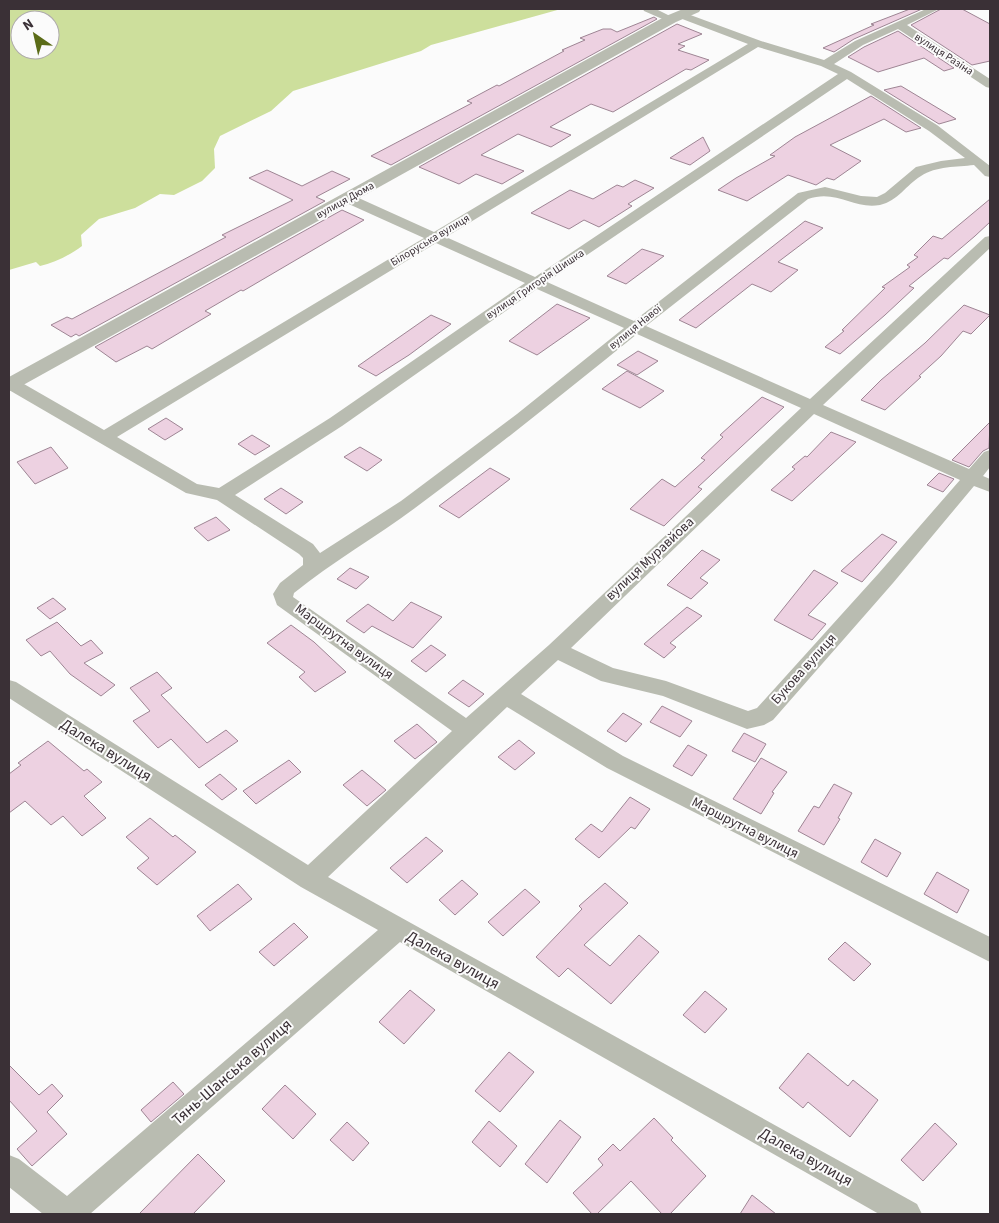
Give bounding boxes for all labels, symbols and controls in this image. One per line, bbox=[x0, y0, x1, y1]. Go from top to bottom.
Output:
north arrow bbox=[10, 10, 60, 60]
text: N bbox=[19, 14, 38, 36]
street label: вулиця Разіна bbox=[912, 29, 976, 79]
street label: вулиця Дюма bbox=[313, 178, 377, 222]
street label: Білоруська вулиця bbox=[388, 210, 472, 270]
street label: вулиця Григорія Шишка bbox=[483, 245, 587, 323]
street label: вулиця Навої bbox=[606, 301, 665, 353]
street label: вулиця Муравйова bbox=[601, 513, 699, 605]
street label: Маршрутна вулиця bbox=[290, 599, 398, 685]
street label: Букова вулиця bbox=[767, 629, 841, 709]
street label: Далека вулиця bbox=[56, 713, 156, 787]
street label: Маршрутна вулиця bbox=[688, 792, 802, 864]
street label: Далека вулиця bbox=[402, 925, 504, 995]
street label: Тянь-Шанська вулиця bbox=[167, 1014, 297, 1130]
street label: Далека вулиця bbox=[755, 1122, 857, 1192]

